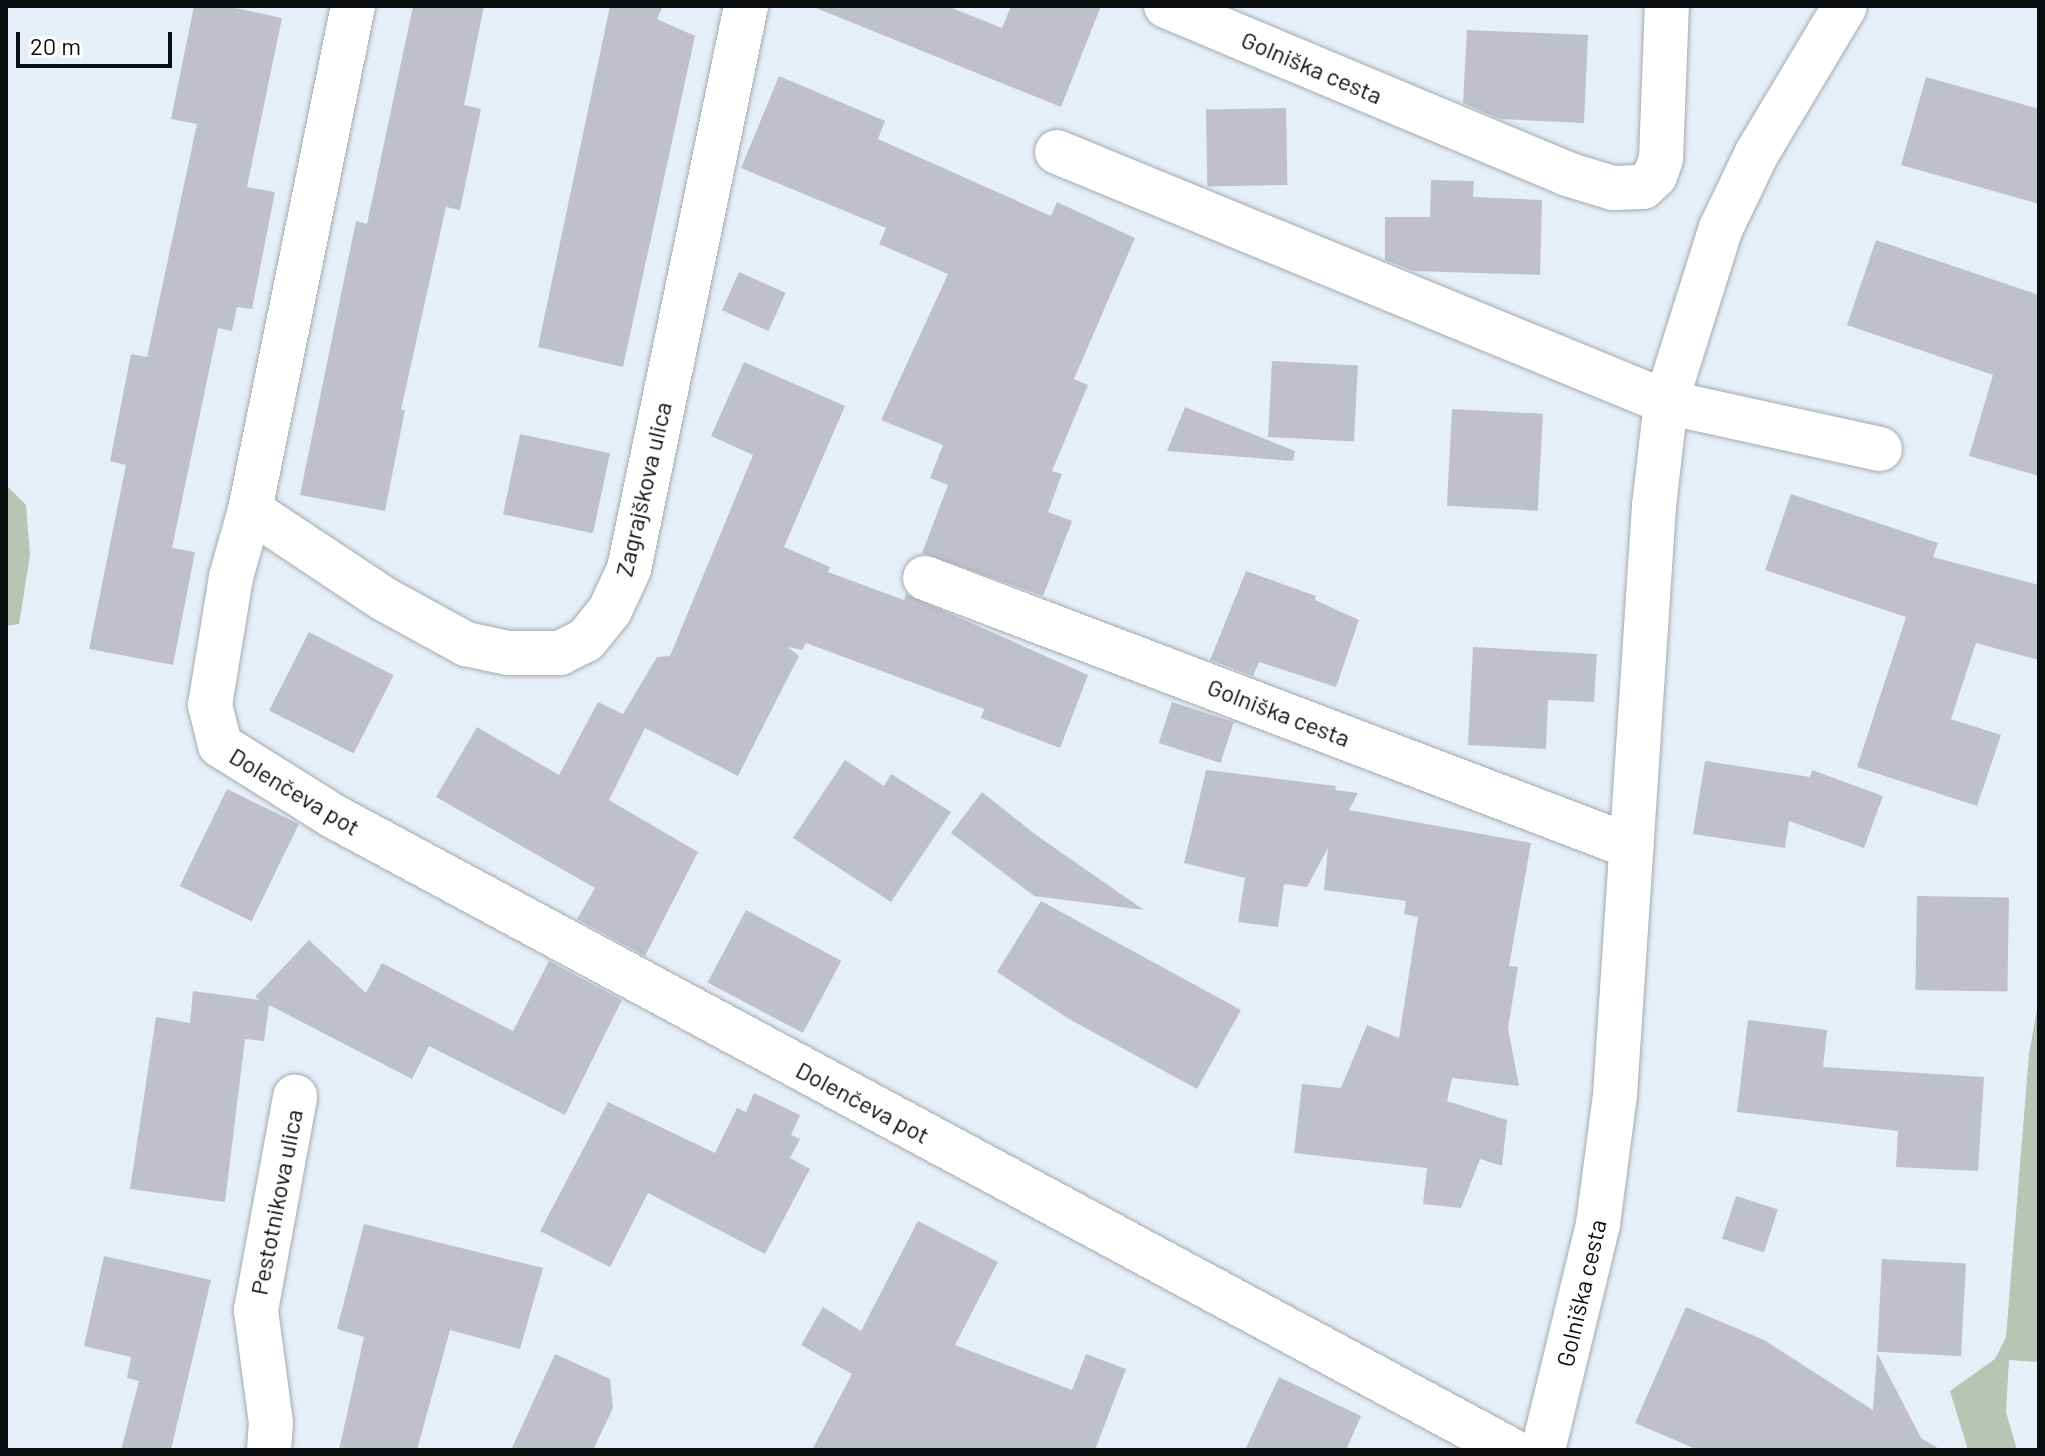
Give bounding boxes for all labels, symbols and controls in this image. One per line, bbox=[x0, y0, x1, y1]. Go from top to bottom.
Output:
scale bar bbox=[20, 16, 176, 66]
street label: Golniška cesta bbox=[1237, 24, 1387, 110]
text: 20 m bbox=[30, 31, 81, 60]
street label: Zagrajškova ulica bbox=[609, 399, 677, 579]
street label: Golniška cesta bbox=[1204, 672, 1354, 752]
street label: Dolenčeva pot bbox=[225, 741, 365, 841]
street label: Dolenčeva pot bbox=[791, 1055, 935, 1149]
street label: Pestotnikova ulica bbox=[244, 1107, 308, 1297]
street label: Golniška cesta bbox=[1550, 1217, 1612, 1369]

